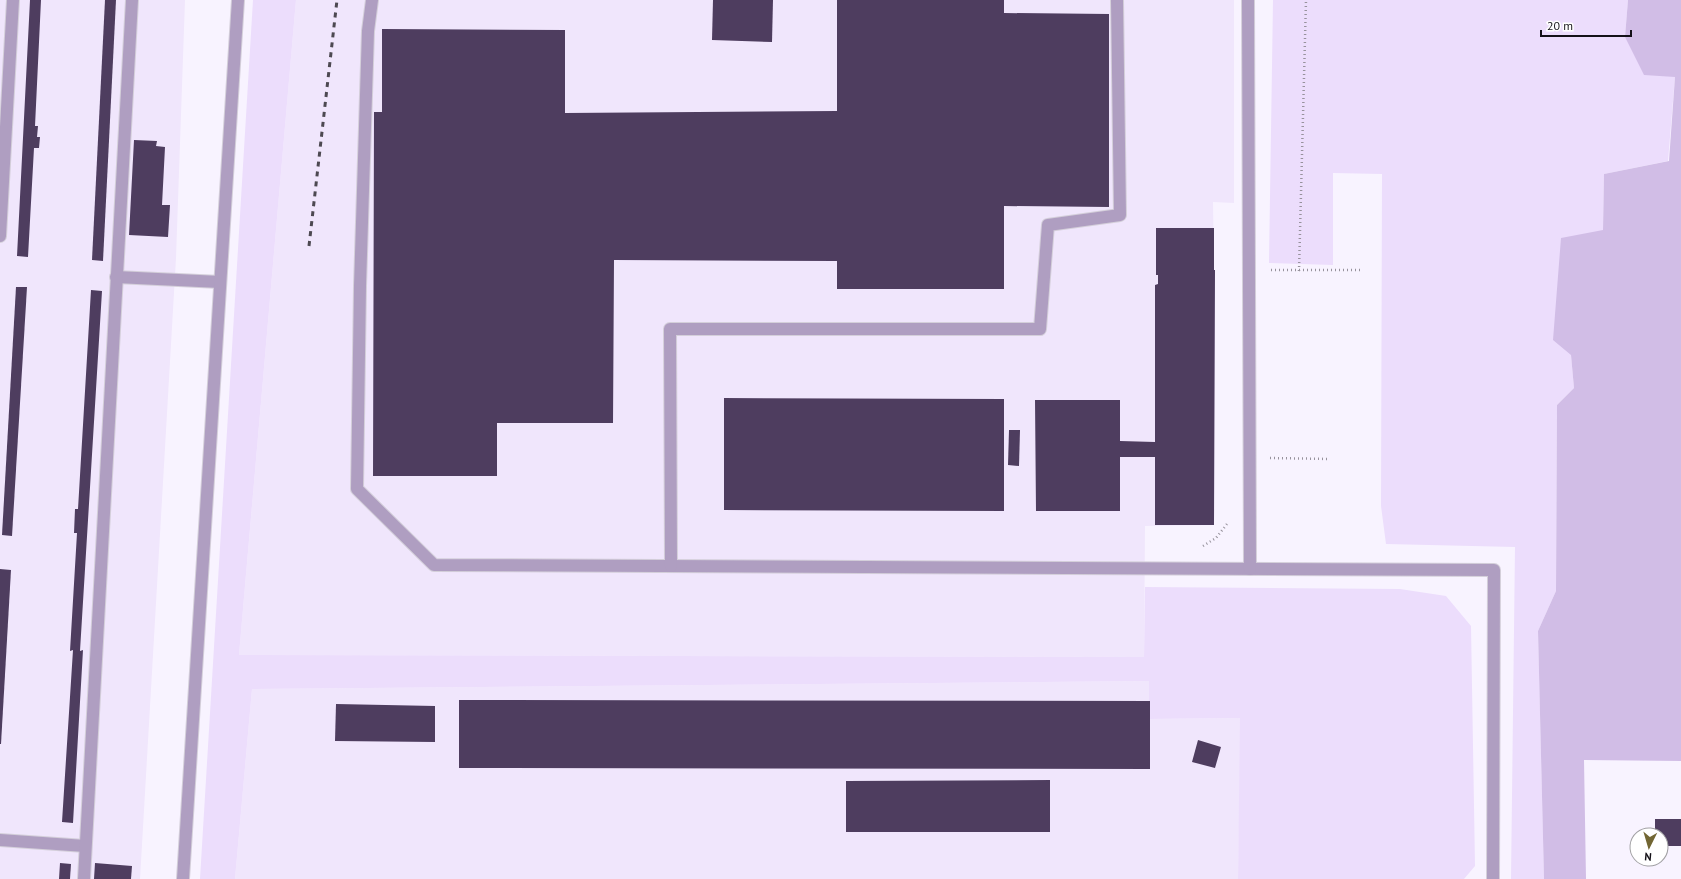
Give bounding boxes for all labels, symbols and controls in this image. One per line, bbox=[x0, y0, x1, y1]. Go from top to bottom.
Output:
scale bar bbox=[1541, 12, 1631, 38]
text: 20 m bbox=[1547, 18, 1573, 33]
north arrow bbox=[1629, 827, 1669, 867]
text: N bbox=[1644, 850, 1652, 864]

